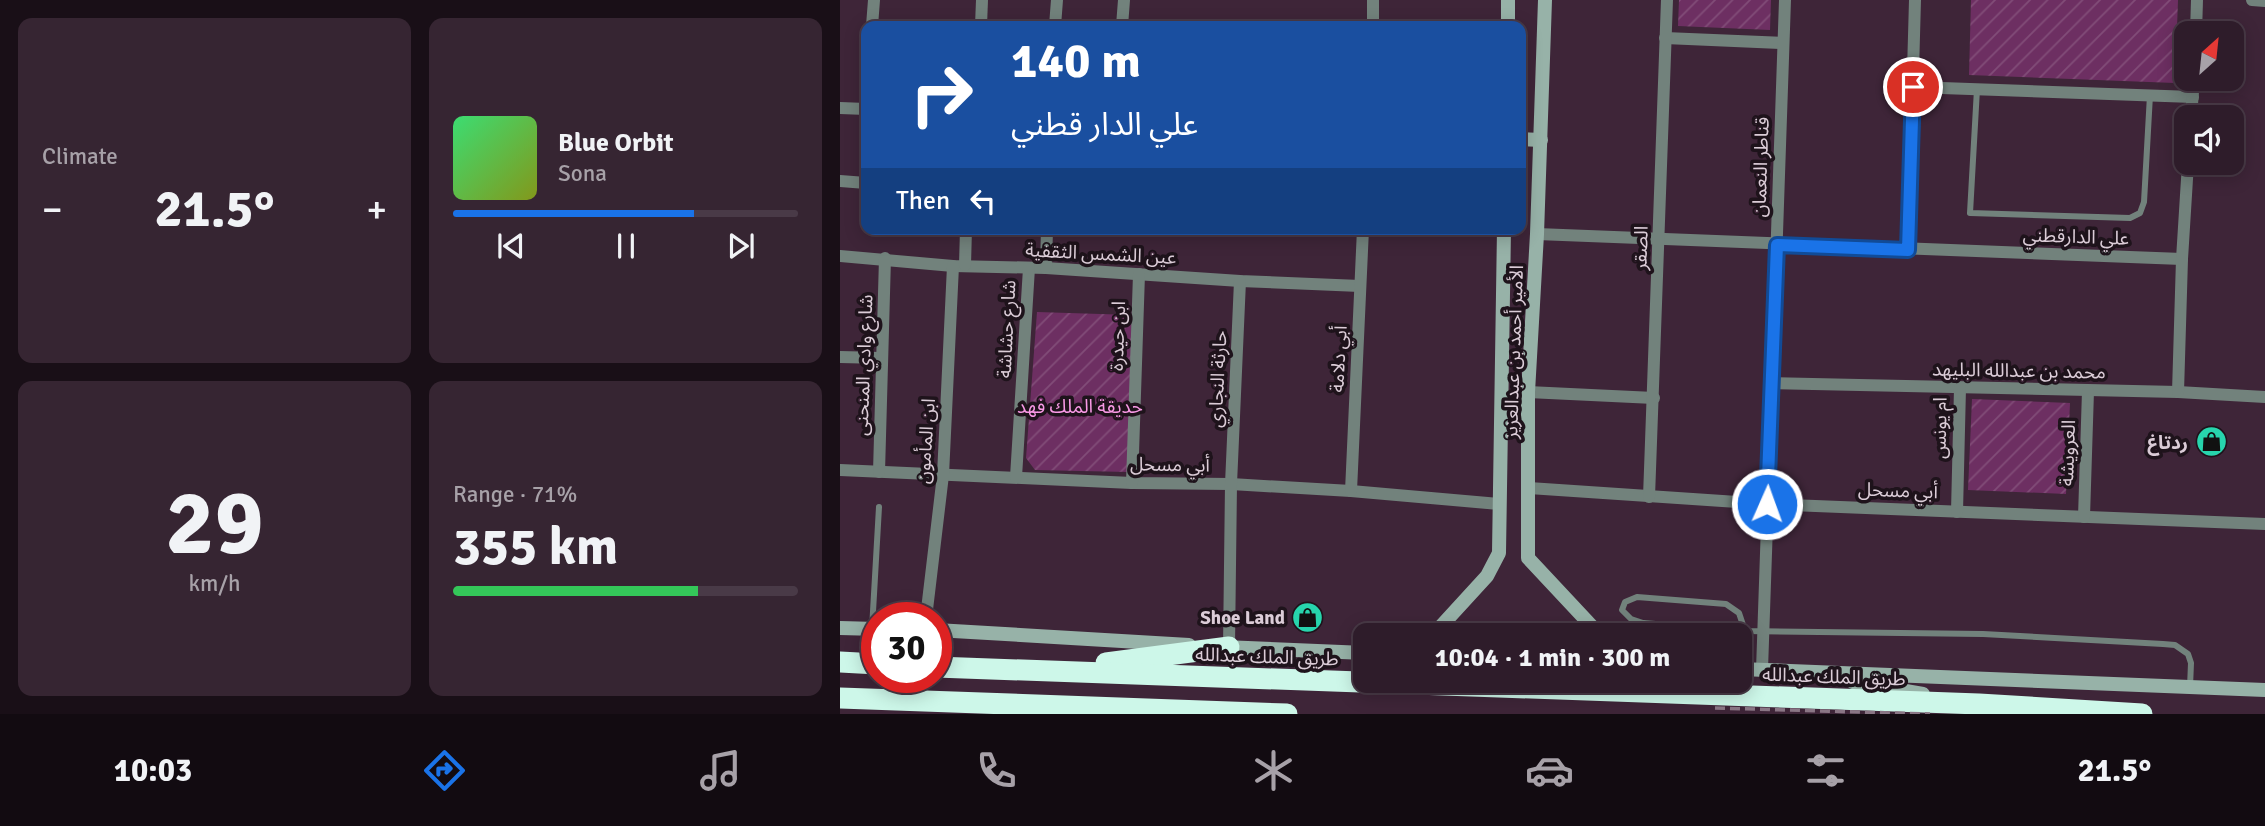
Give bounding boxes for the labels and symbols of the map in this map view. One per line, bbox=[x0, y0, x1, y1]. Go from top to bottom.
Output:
north arrow bbox=[2174, 21, 2244, 91]
pin bbox=[1883, 57, 1943, 117]
street label: قناطر النعمان bbox=[1747, 116, 1775, 218]
street label: علي الدارقطني bbox=[2022, 223, 2130, 253]
street label: الصقر bbox=[1628, 225, 1654, 272]
street label: عين الشمس الثقفية bbox=[1025, 238, 1177, 270]
street label: الأمير أحمد بن عبدالعزيز bbox=[1499, 265, 1529, 440]
street label: شارع حشاشة bbox=[992, 279, 1023, 379]
street label: شارع وادي المنحنى bbox=[850, 294, 881, 436]
street label: ابن حيدرة bbox=[1105, 301, 1131, 371]
street label: أبي دلامة bbox=[1325, 325, 1355, 393]
street label: حارثة النجاري bbox=[1203, 330, 1235, 428]
street label: محمد بن عبدالله البليهد bbox=[1932, 357, 2106, 385]
park label: حديقة الملك فهد bbox=[1017, 395, 1143, 419]
street label: ام يونس bbox=[1927, 397, 1955, 459]
street label: ابن المأمون bbox=[911, 398, 941, 485]
street label: العرويشة bbox=[2055, 419, 2081, 487]
shop icon: ردتاغ bbox=[2194, 425, 2228, 459]
place label: ردتاغ bbox=[2147, 431, 2188, 456]
street label: أبي مسحل bbox=[1130, 452, 1210, 480]
position arrow bbox=[1730, 467, 1804, 541]
street label: أبي مسحل bbox=[1858, 478, 1939, 507]
shop icon: Shoe Land bbox=[1291, 600, 1325, 634]
speed limit sign: 30 bbox=[861, 602, 952, 693]
place label: Shoe Land bbox=[1200, 606, 1285, 630]
street label: طريق الملك عبدالله bbox=[1195, 643, 1339, 671]
street label: طريق الملك عبدالله bbox=[1762, 663, 1906, 691]

